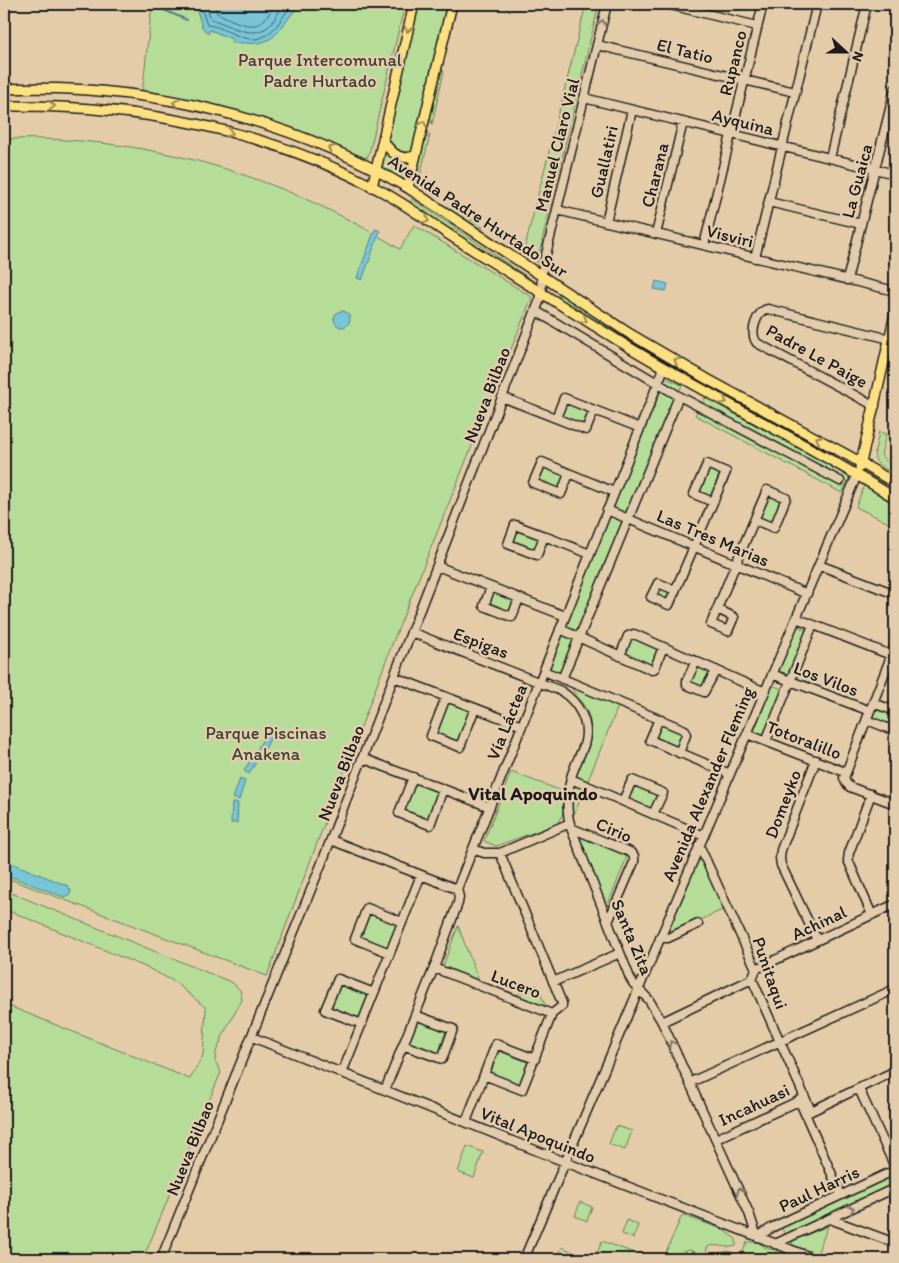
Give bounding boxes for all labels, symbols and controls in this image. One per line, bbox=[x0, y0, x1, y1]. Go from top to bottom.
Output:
one-way arrow bbox=[596, 19, 607, 28]
one-way arrow bbox=[403, 24, 414, 33]
street label: Rupanco bbox=[714, 28, 752, 98]
north arrow bbox=[822, 28, 872, 78]
street label: El Tatio bbox=[655, 33, 715, 69]
park label: Parque Intercomunal Padre Hurtado bbox=[238, 49, 402, 92]
text: N bbox=[848, 49, 867, 64]
street label: Manuel Claro Vial bbox=[530, 76, 584, 214]
one-way arrow bbox=[171, 98, 180, 108]
one-way arrow bbox=[49, 101, 57, 112]
street label: Ayquina bbox=[710, 104, 777, 140]
one-way arrow bbox=[417, 119, 428, 128]
street label: Guallatiri bbox=[585, 124, 623, 200]
one-way arrow bbox=[226, 127, 234, 137]
street label: Charana bbox=[636, 140, 674, 210]
street label: La Guaica bbox=[837, 141, 877, 221]
one-way arrow bbox=[327, 145, 336, 156]
street label: Avenida Padre Hurtado Sur bbox=[384, 150, 573, 283]
one-way arrow bbox=[420, 214, 429, 223]
street label: Visviri bbox=[704, 220, 756, 252]
one-way arrow bbox=[578, 313, 587, 323]
street label: Padre Le Paige bbox=[762, 319, 872, 393]
street label: Nueva Bilbao bbox=[459, 344, 515, 446]
one-way arrow bbox=[673, 358, 682, 368]
one-way arrow bbox=[719, 395, 728, 405]
one-way arrow bbox=[815, 435, 824, 445]
street label: Las Tres Marias bbox=[653, 504, 773, 572]
street label: Espigas bbox=[450, 622, 512, 664]
street label: Los Vilos bbox=[790, 657, 862, 701]
street label: Vía Láctea bbox=[482, 680, 532, 763]
street label: Avenida Alexander Fleming bbox=[657, 683, 759, 885]
street label: Totoralillo bbox=[763, 716, 845, 764]
park label: Parque Piscinas Anakena bbox=[205, 722, 327, 765]
street label: Nueva Bilbao bbox=[313, 722, 369, 824]
street label: Domeyko bbox=[760, 767, 806, 841]
district label: Vital Apoquindo bbox=[468, 782, 598, 805]
street label: Cirio bbox=[593, 812, 635, 848]
street label: Santa Zita bbox=[606, 896, 658, 979]
street label: Achinal bbox=[788, 901, 850, 945]
street label: Punitaqui bbox=[747, 934, 793, 1012]
street label: Lucero bbox=[488, 964, 544, 1004]
one-way arrow bbox=[668, 1040, 678, 1049]
street label: Incahuasi bbox=[715, 1079, 793, 1131]
street label: Nueva Bilbao bbox=[161, 1097, 219, 1199]
street label: Vital Apoquindo bbox=[477, 1102, 599, 1168]
street label: Paul Harris bbox=[775, 1161, 863, 1217]
one-way arrow bbox=[735, 1187, 746, 1196]
one-way arrow bbox=[846, 1204, 855, 1215]

